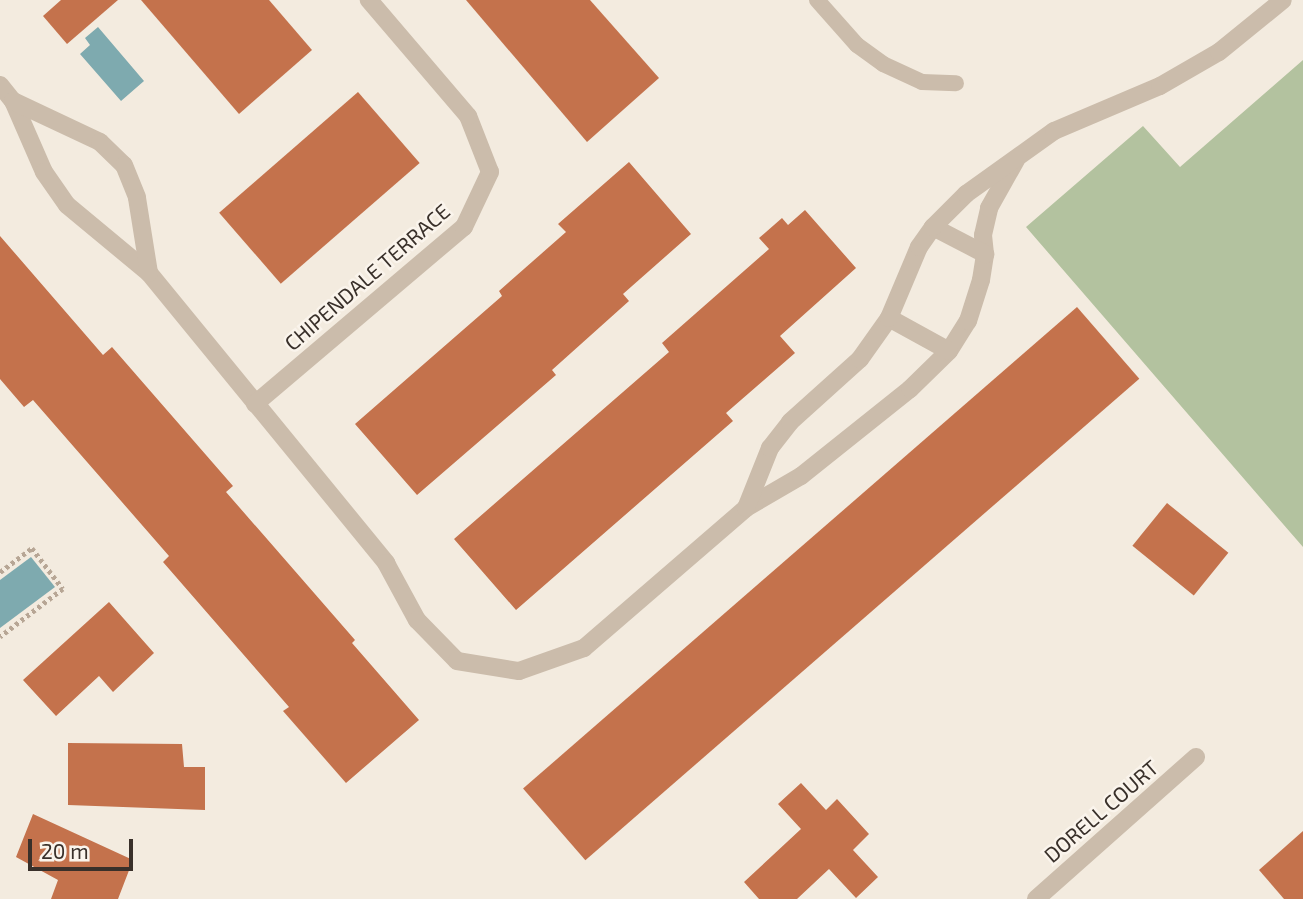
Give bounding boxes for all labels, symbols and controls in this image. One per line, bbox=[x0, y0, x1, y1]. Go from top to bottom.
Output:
street label: CHIPENDALE TERRACE bbox=[279, 198, 455, 356]
street label: DORELL COURT bbox=[1039, 754, 1163, 868]
scale bar bbox=[32, 825, 136, 869]
text: 20 m bbox=[41, 838, 89, 863]

